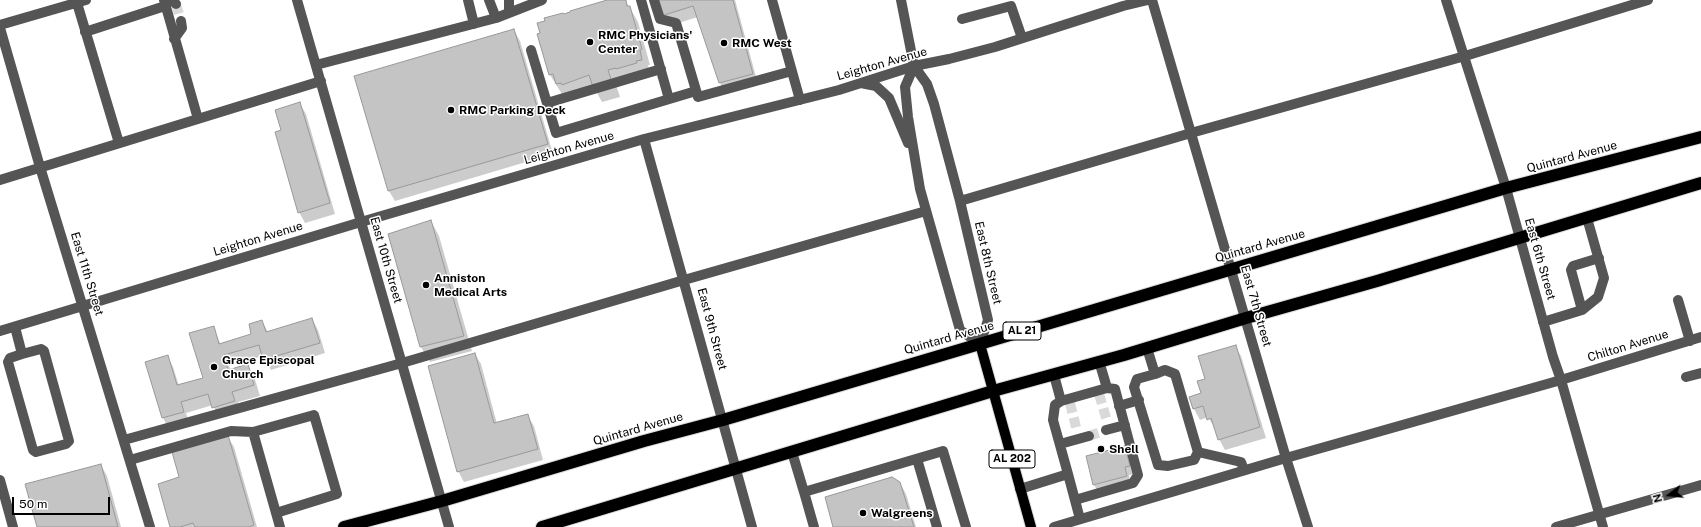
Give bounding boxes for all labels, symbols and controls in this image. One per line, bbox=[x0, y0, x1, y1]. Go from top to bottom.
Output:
place label: RMC Physicians' Center bbox=[598, 28, 693, 56]
place label: RMC West bbox=[732, 36, 792, 50]
marker: RMC Physicians' Center bbox=[585, 37, 595, 47]
marker: RMC West bbox=[719, 38, 729, 48]
street label: Leighton Avenue bbox=[835, 44, 929, 84]
place label: RMC Parking Deck bbox=[459, 103, 566, 117]
marker: RMC Parking Deck bbox=[446, 105, 456, 115]
street label: Leighton Avenue bbox=[522, 128, 616, 168]
street label: Quintard Avenue bbox=[1525, 138, 1619, 176]
street label: East 10th Street bbox=[367, 215, 405, 305]
street label: East 6th Street bbox=[1521, 216, 1559, 302]
street label: Leighton Avenue bbox=[211, 219, 305, 259]
street label: East 8th Street bbox=[971, 220, 1005, 306]
street label: Quintard Avenue bbox=[1213, 226, 1307, 266]
street label: East 11th Street bbox=[67, 230, 107, 318]
street label: East 7th Street bbox=[1237, 264, 1275, 348]
place label: Anniston Medical Arts bbox=[434, 271, 507, 299]
marker: Anniston Medical Arts bbox=[421, 280, 431, 290]
street label: East 9th Street bbox=[694, 286, 730, 372]
street label: Quintard Avenue bbox=[902, 318, 996, 358]
road number: AL 21 bbox=[1003, 322, 1041, 340]
street label: Chilton Avenue bbox=[1586, 327, 1670, 365]
place label: Grace Episcopal Church bbox=[222, 353, 315, 381]
marker: Grace Episcopal Church bbox=[209, 362, 219, 372]
street label: Quintard Avenue bbox=[591, 409, 685, 449]
place label: Shell bbox=[1109, 442, 1139, 456]
marker: Shell bbox=[1096, 444, 1106, 454]
road number: AL 202 bbox=[989, 450, 1035, 468]
north arrow bbox=[1649, 475, 1689, 515]
scale bar bbox=[14, 489, 112, 515]
text: N bbox=[1651, 493, 1664, 504]
text: 50 m bbox=[19, 497, 47, 511]
place label: Walgreens bbox=[871, 506, 933, 520]
marker: Walgreens bbox=[858, 508, 868, 518]

